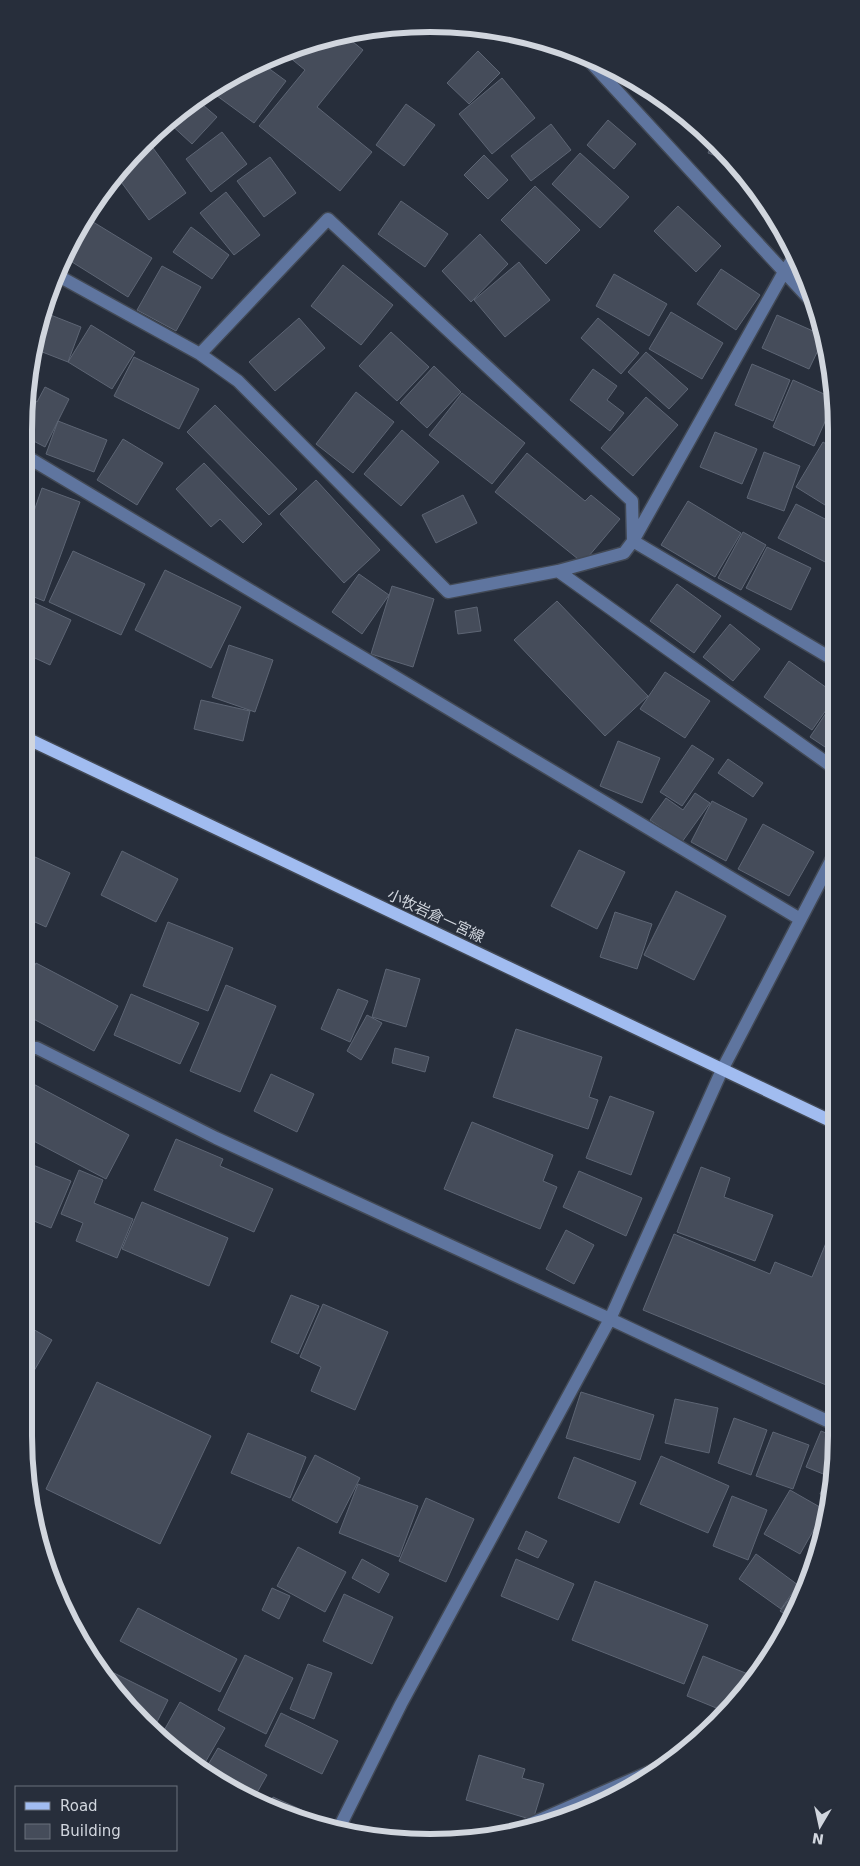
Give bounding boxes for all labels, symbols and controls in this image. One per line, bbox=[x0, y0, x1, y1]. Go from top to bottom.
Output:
street label: 小牧岩倉一宮線 bbox=[385, 886, 487, 946]
legend bbox=[15, 1786, 178, 1851]
text: Road bbox=[60, 1797, 98, 1815]
north arrow bbox=[795, 1801, 845, 1851]
text: Building bbox=[60, 1822, 121, 1840]
text: N bbox=[811, 1830, 825, 1848]

